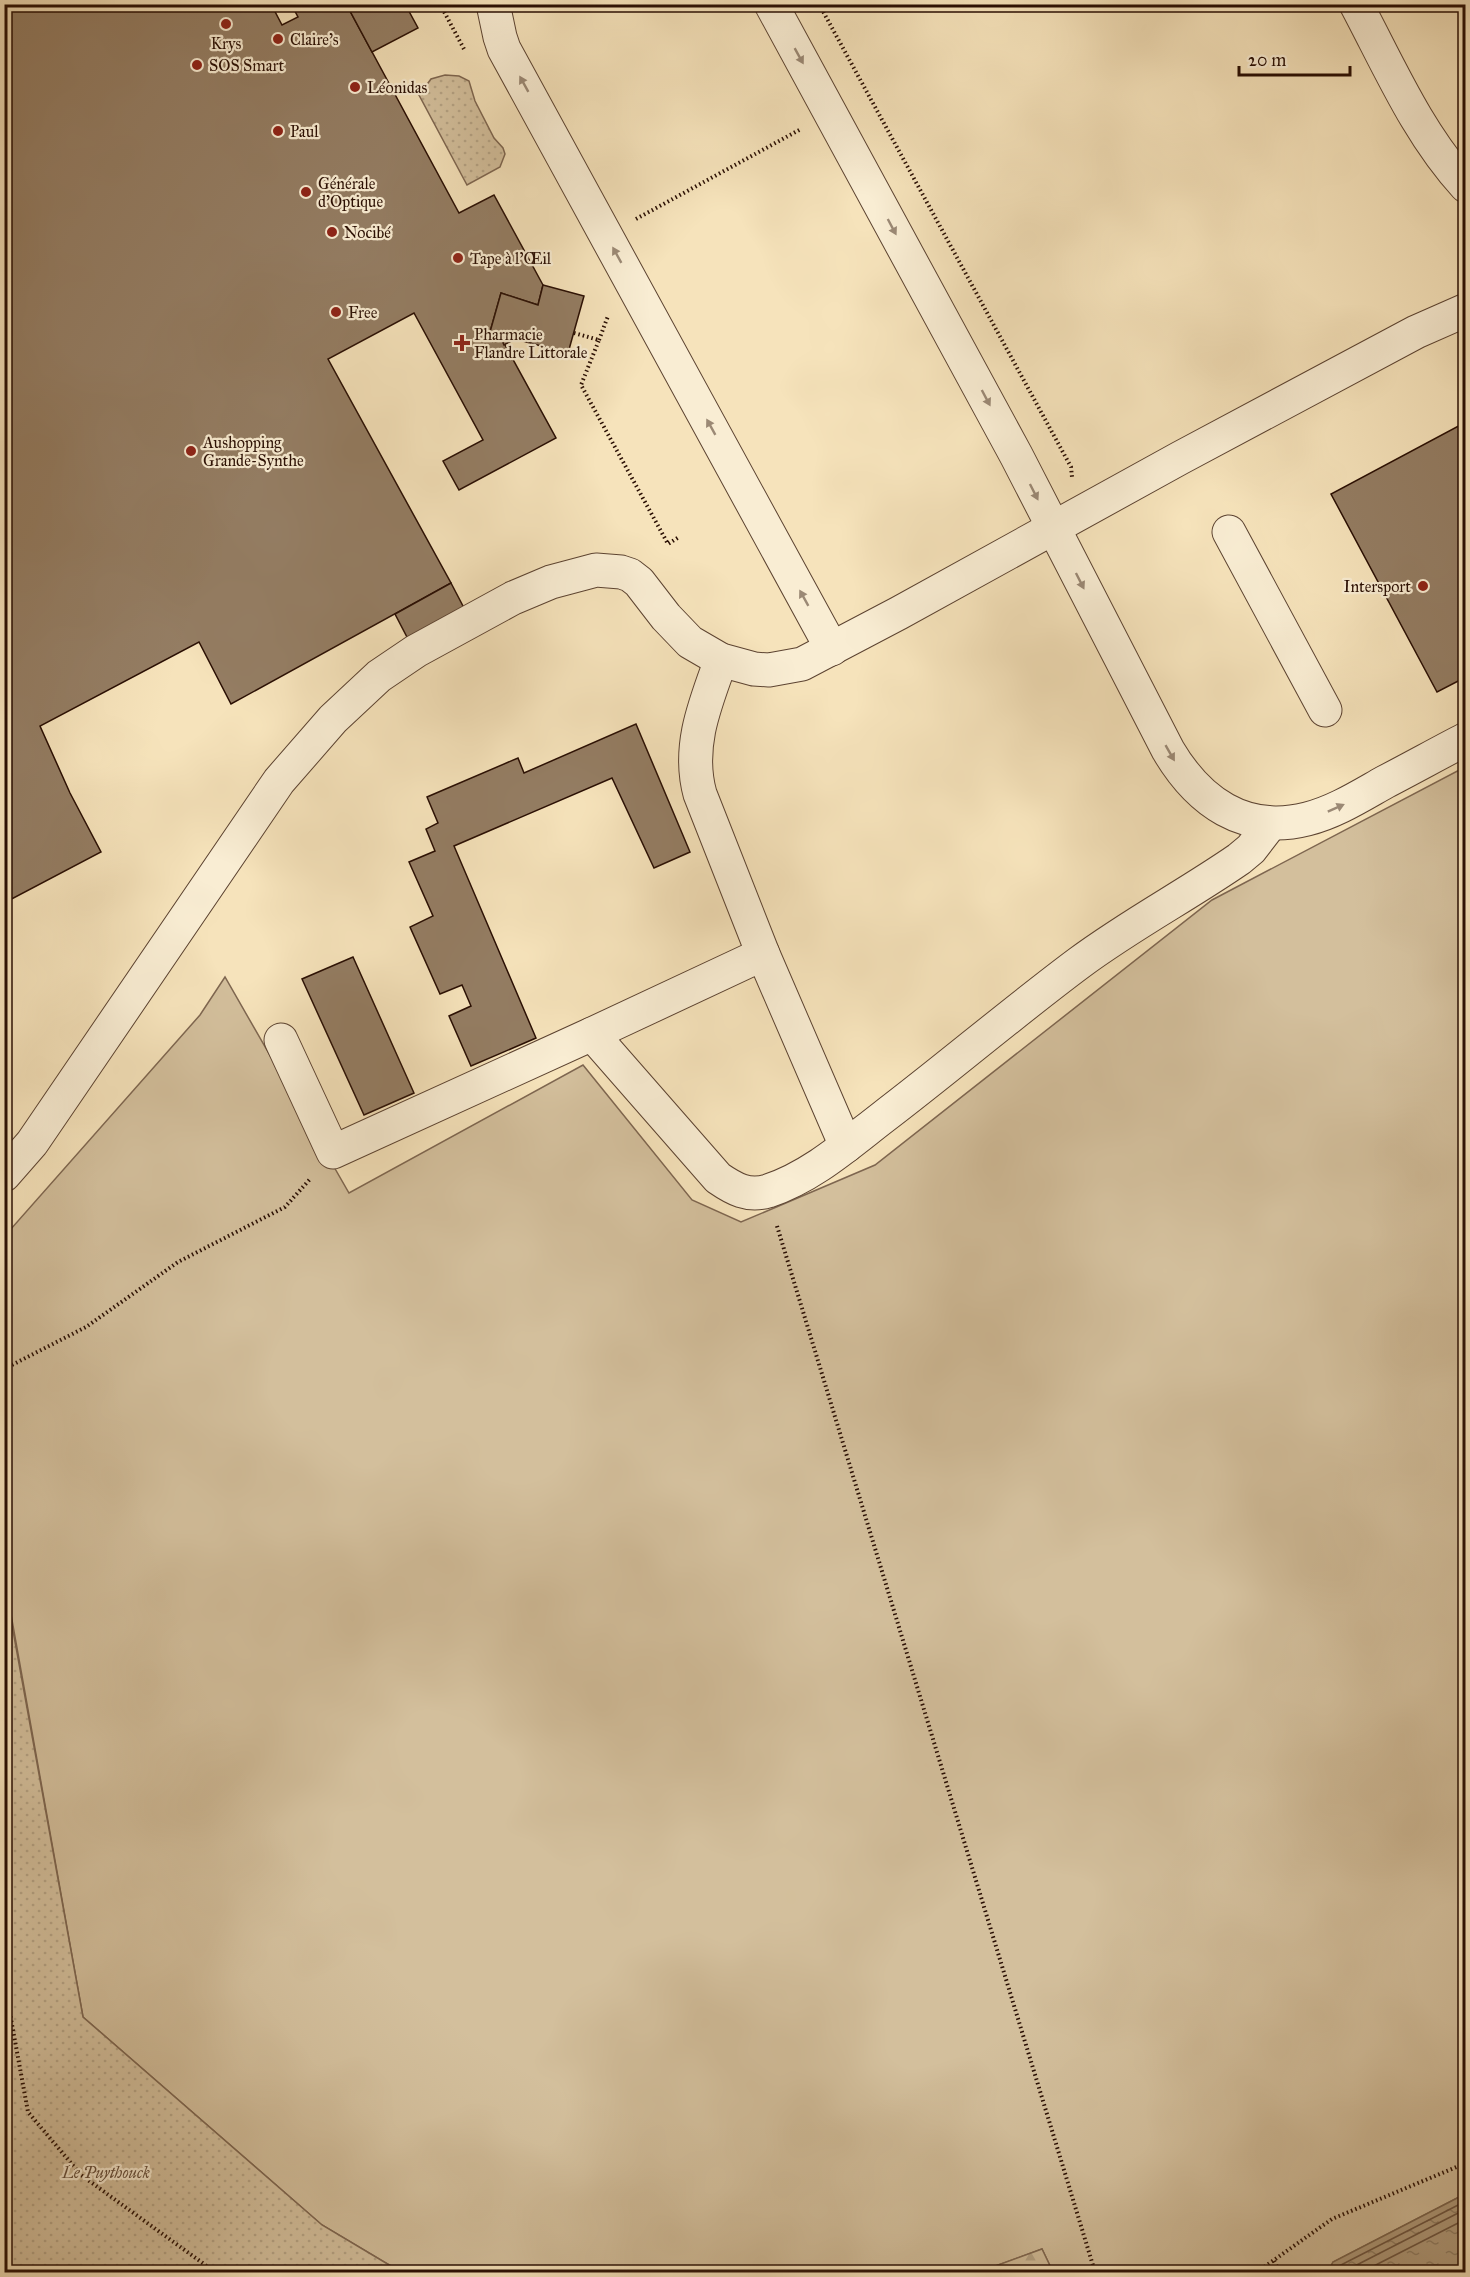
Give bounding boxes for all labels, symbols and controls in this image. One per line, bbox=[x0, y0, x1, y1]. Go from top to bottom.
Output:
marker: Krys bbox=[219, 17, 233, 31]
place label: Claire's bbox=[290, 30, 339, 49]
marker: Claire's bbox=[271, 32, 285, 46]
place label: Krys bbox=[211, 34, 242, 53]
scale bar bbox=[1239, 39, 1350, 77]
one-way arrow bbox=[794, 48, 804, 65]
text: 20 m bbox=[1248, 49, 1286, 71]
place label: SOS Smart bbox=[209, 56, 284, 75]
marker: SOS Smart bbox=[190, 58, 204, 72]
one-way arrow bbox=[519, 75, 529, 92]
place label: Léonidas bbox=[367, 78, 427, 97]
marker: Léonidas bbox=[348, 80, 362, 94]
place label: Paul bbox=[290, 122, 319, 141]
marker: Paul bbox=[271, 124, 285, 138]
place label: Générale d'Optique bbox=[318, 174, 383, 212]
marker: Générale d'Optique bbox=[299, 185, 313, 199]
one-way arrow bbox=[887, 219, 897, 236]
place label: Nocibé bbox=[344, 223, 391, 242]
marker: Nocibé bbox=[325, 225, 339, 239]
one-way arrow bbox=[612, 247, 622, 264]
place label: Tape à l'Œil bbox=[470, 249, 552, 268]
marker: Tape à l'Œil bbox=[451, 251, 465, 265]
place label: Free bbox=[348, 303, 378, 322]
marker: Free bbox=[329, 305, 343, 319]
place label: Pharmacie Flandre Littorale bbox=[474, 325, 588, 362]
marker: Pharmacie Flandre Littorale bbox=[455, 336, 469, 350]
one-way arrow bbox=[981, 390, 991, 407]
one-way arrow bbox=[706, 418, 716, 435]
place label: Aushopping Grande-Synthe bbox=[202, 433, 304, 470]
marker: Aushopping Grande-Synthe bbox=[184, 444, 198, 458]
one-way arrow bbox=[1030, 483, 1039, 500]
one-way arrow bbox=[1075, 572, 1085, 589]
place label: Intersport bbox=[1344, 577, 1411, 596]
marker: Intersport bbox=[1416, 579, 1430, 593]
one-way arrow bbox=[799, 589, 809, 606]
one-way arrow bbox=[1165, 745, 1175, 762]
one-way arrow bbox=[1327, 804, 1344, 813]
park label: Le Puythouck bbox=[61, 2163, 150, 2182]

